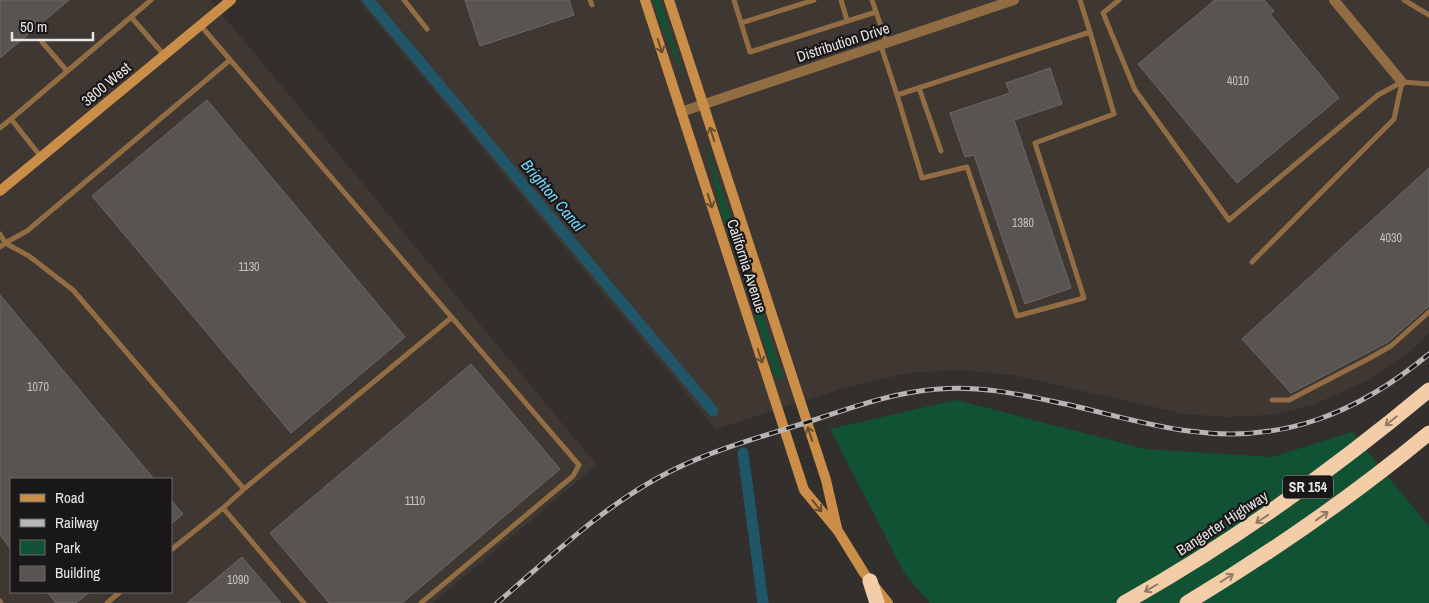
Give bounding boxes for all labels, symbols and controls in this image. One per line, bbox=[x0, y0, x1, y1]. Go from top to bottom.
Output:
scale bar bbox=[12, 10, 94, 42]
text: 50 m bbox=[20, 16, 47, 37]
street label: Distribution Drive bbox=[794, 17, 892, 67]
one-way arrow bbox=[656, 38, 665, 54]
street label: 3800 West bbox=[77, 57, 136, 111]
house number: 4010 bbox=[1227, 73, 1249, 89]
one-way arrow bbox=[707, 126, 716, 142]
water label: Brighton Canal bbox=[516, 154, 590, 236]
one-way arrow bbox=[706, 193, 715, 208]
house number: 1380 bbox=[1012, 215, 1034, 231]
street label: California Avenue bbox=[722, 216, 772, 316]
house number: 4030 bbox=[1380, 230, 1402, 246]
house number: 1130 bbox=[238, 259, 260, 275]
one-way arrow bbox=[756, 347, 765, 363]
house number: 1070 bbox=[27, 379, 49, 395]
one-way arrow bbox=[1385, 415, 1398, 427]
one-way arrow bbox=[805, 426, 815, 442]
road number: SR 154 bbox=[1283, 476, 1333, 498]
legend bbox=[10, 478, 172, 593]
street label: Bangerter Highway bbox=[1172, 485, 1273, 560]
text: Road bbox=[55, 487, 84, 508]
house number: 1110 bbox=[405, 493, 425, 509]
one-way arrow bbox=[812, 500, 823, 513]
one-way arrow bbox=[1315, 511, 1329, 521]
text: Railway bbox=[55, 512, 100, 533]
one-way arrow bbox=[1255, 514, 1269, 524]
text: Park bbox=[55, 537, 81, 558]
text: Building bbox=[55, 562, 100, 583]
house number: 1090 bbox=[227, 572, 249, 588]
one-way arrow bbox=[1220, 573, 1234, 583]
one-way arrow bbox=[1144, 583, 1159, 593]

